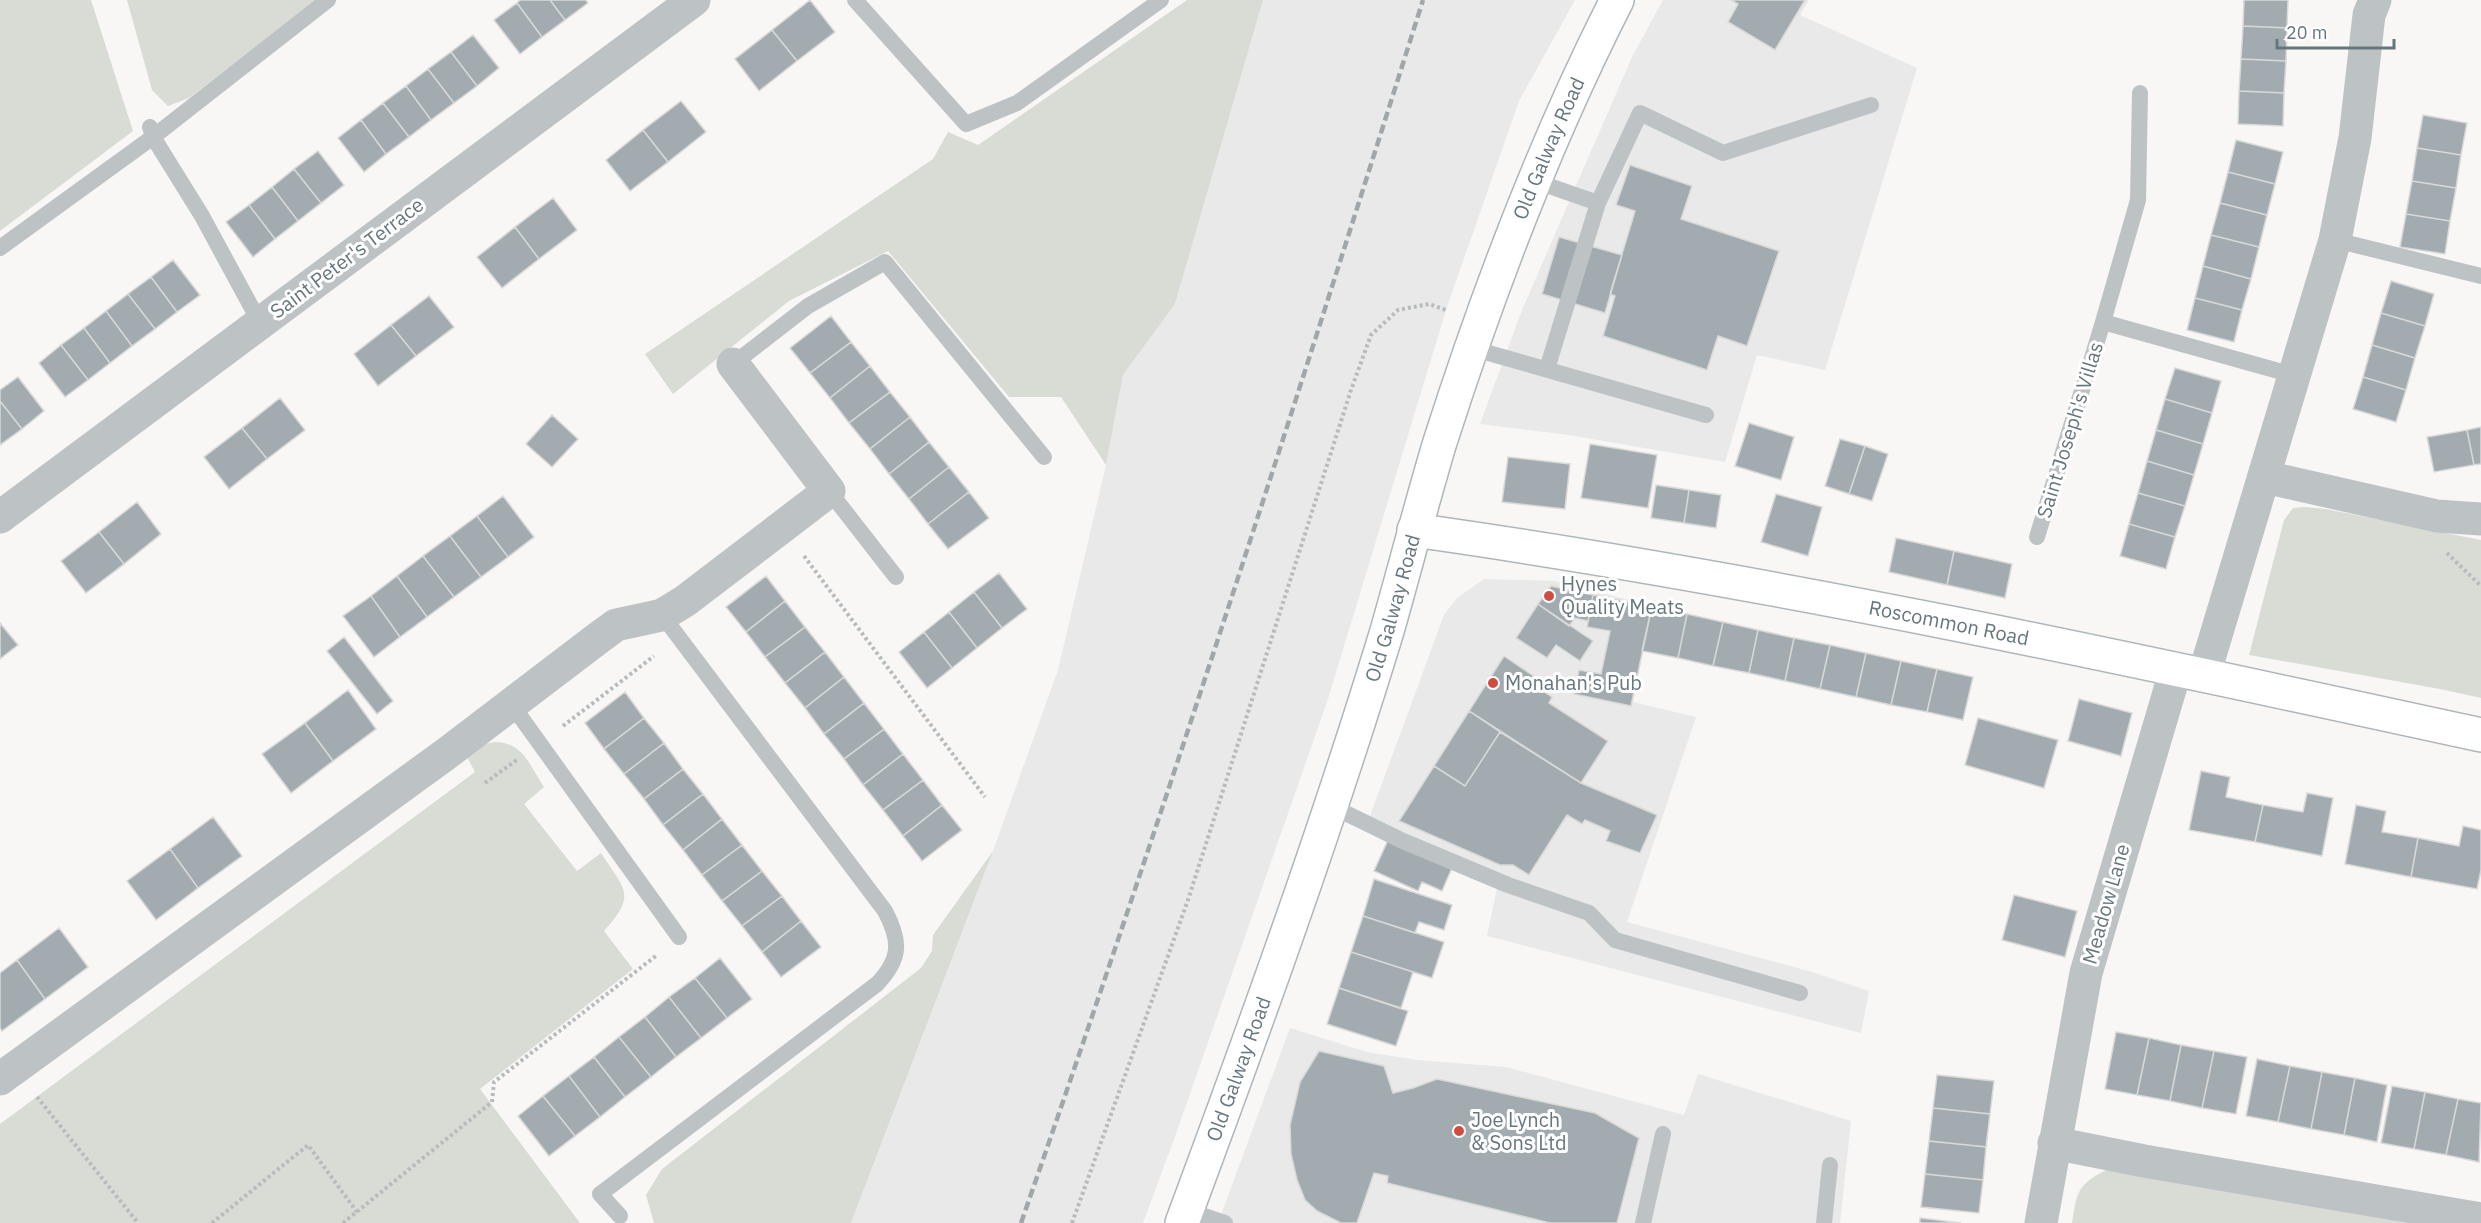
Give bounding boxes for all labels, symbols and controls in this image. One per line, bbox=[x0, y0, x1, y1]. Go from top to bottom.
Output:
scale bar bbox=[2277, 12, 2394, 50]
text: 20 m bbox=[2286, 21, 2328, 44]
street label: Old Galway Road bbox=[1506, 73, 1591, 224]
street label: Saint Peter's Terrace bbox=[264, 191, 429, 324]
street label: Saint Joseph's Villas bbox=[2030, 338, 2109, 521]
street label: Old Galway Road bbox=[1358, 531, 1426, 685]
place label: Hynes Quality Meats bbox=[1561, 570, 1684, 620]
marker: Hynes Quality Meats bbox=[1542, 589, 1556, 603]
street label: Roscommon Road bbox=[1867, 593, 2032, 651]
place label: Monahan's Pub bbox=[1505, 669, 1642, 696]
marker: Monahan's Pub bbox=[1486, 676, 1500, 690]
street label: Meadow Lane bbox=[2075, 841, 2136, 967]
street label: Old Galway Road bbox=[1199, 993, 1277, 1145]
place label: Joe Lynch & Sons Ltd bbox=[1471, 1106, 1567, 1156]
marker: Joe Lynch & Sons Ltd bbox=[1452, 1124, 1466, 1138]

